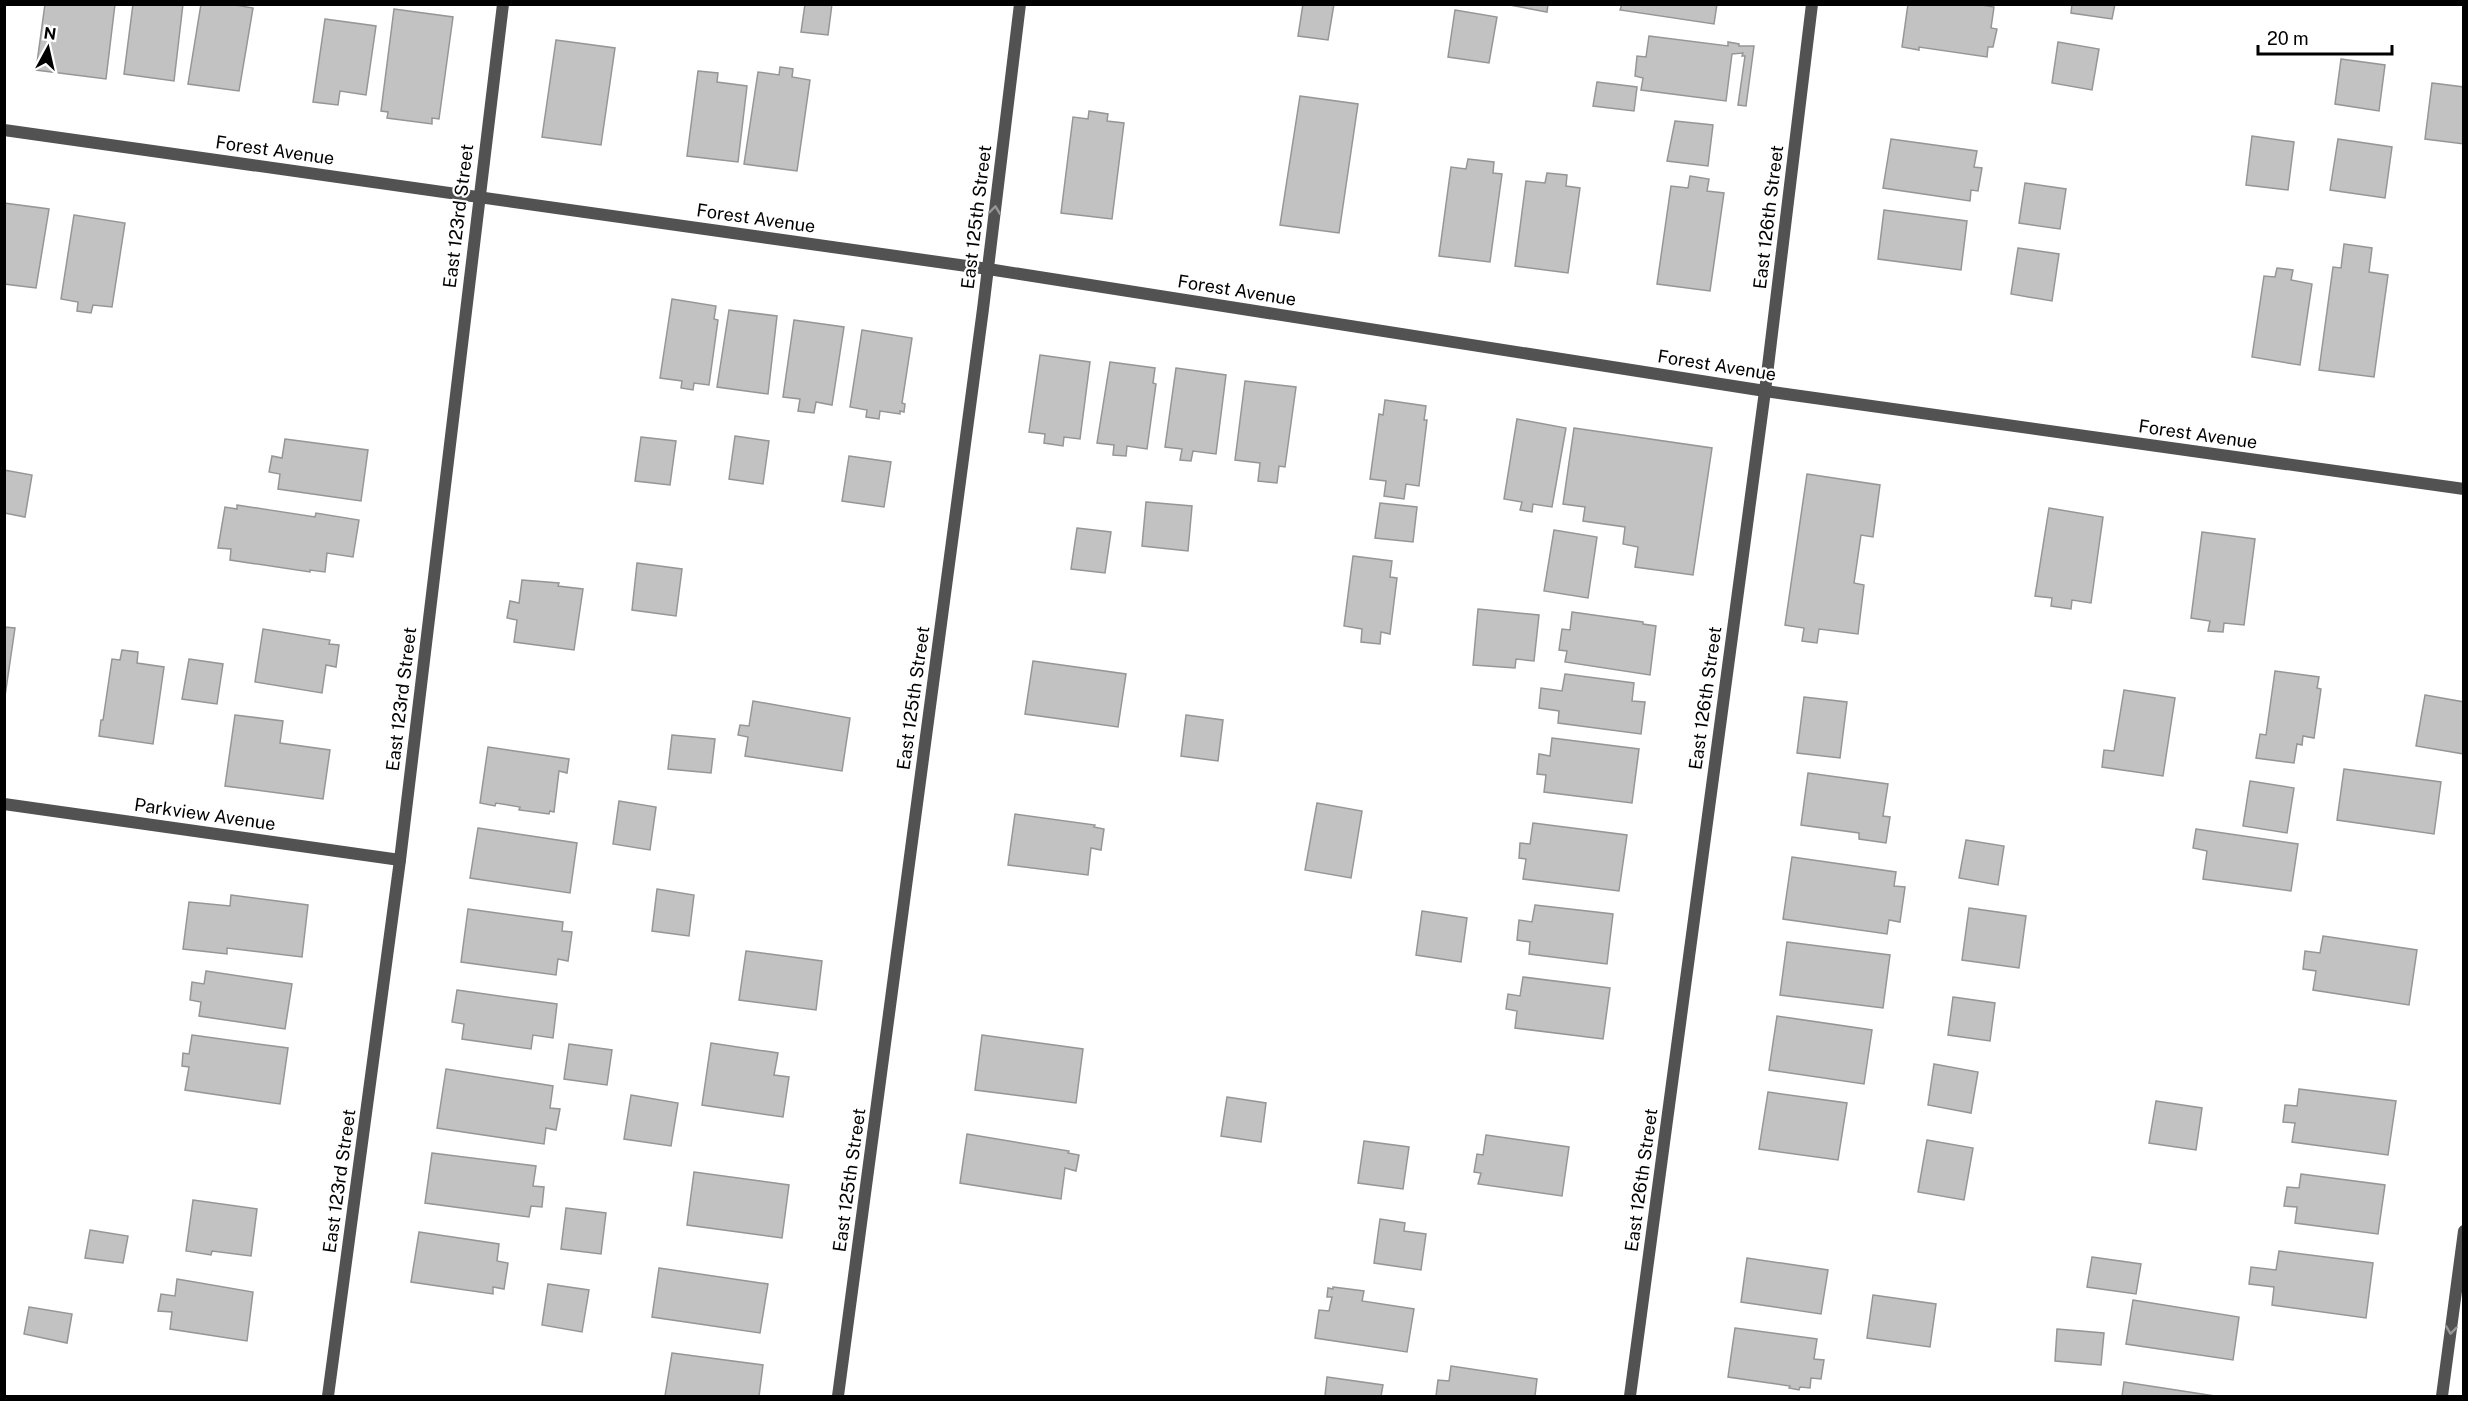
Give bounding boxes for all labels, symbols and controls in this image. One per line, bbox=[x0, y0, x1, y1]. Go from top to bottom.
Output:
north arrow bbox=[18, 18, 78, 78]
scale bar bbox=[2258, 18, 2392, 56]
text: N bbox=[42, 23, 58, 44]
text: 20 m bbox=[2267, 28, 2309, 49]
street label: Forest Avenue bbox=[214, 131, 336, 169]
street label: East 123rd Street bbox=[439, 143, 477, 289]
street label: East 125th Street bbox=[957, 144, 995, 290]
street label: East 126th Street bbox=[1749, 144, 1787, 290]
street label: Forest Avenue bbox=[695, 199, 817, 237]
one-way arrow bbox=[988, 206, 1001, 215]
street label: Forest Avenue bbox=[1176, 270, 1298, 310]
street label: Forest Avenue bbox=[1656, 345, 1778, 385]
street label: Forest Avenue bbox=[2137, 415, 2259, 453]
street label: East 125th Street bbox=[893, 625, 933, 771]
street label: East 126th Street bbox=[1685, 625, 1725, 771]
street label: East 123rd Street bbox=[382, 626, 420, 772]
street label: Parkview Avenue bbox=[133, 794, 277, 834]
street label: East 125th Street bbox=[829, 1107, 869, 1253]
street label: East 126th Street bbox=[1621, 1107, 1661, 1253]
street label: East 123rd Street bbox=[319, 1108, 359, 1254]
one-way arrow bbox=[2445, 1326, 2458, 1335]

